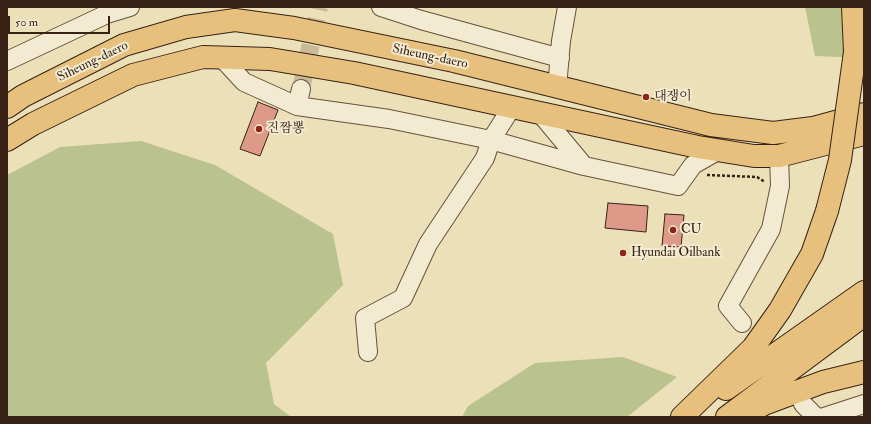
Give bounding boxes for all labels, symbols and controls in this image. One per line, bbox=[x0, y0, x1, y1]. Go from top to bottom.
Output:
scale bar bbox=[10, 8, 112, 34]
text: 50 m bbox=[15, 15, 38, 30]
street label: Siheung-daero bbox=[55, 38, 131, 86]
street label: Siheung-daero bbox=[391, 41, 469, 73]
place label: 대쟁이 bbox=[654, 89, 692, 105]
marker: 대쟁이 bbox=[641, 92, 651, 102]
place label: 진짬뽕 bbox=[267, 121, 305, 137]
marker: 진짬뽕 bbox=[254, 124, 264, 134]
place label: CU bbox=[681, 222, 701, 238]
marker: CU bbox=[668, 225, 678, 235]
place label: Hyundai Oilbank bbox=[631, 245, 721, 261]
marker: Hyundai Oilbank bbox=[618, 248, 628, 258]

